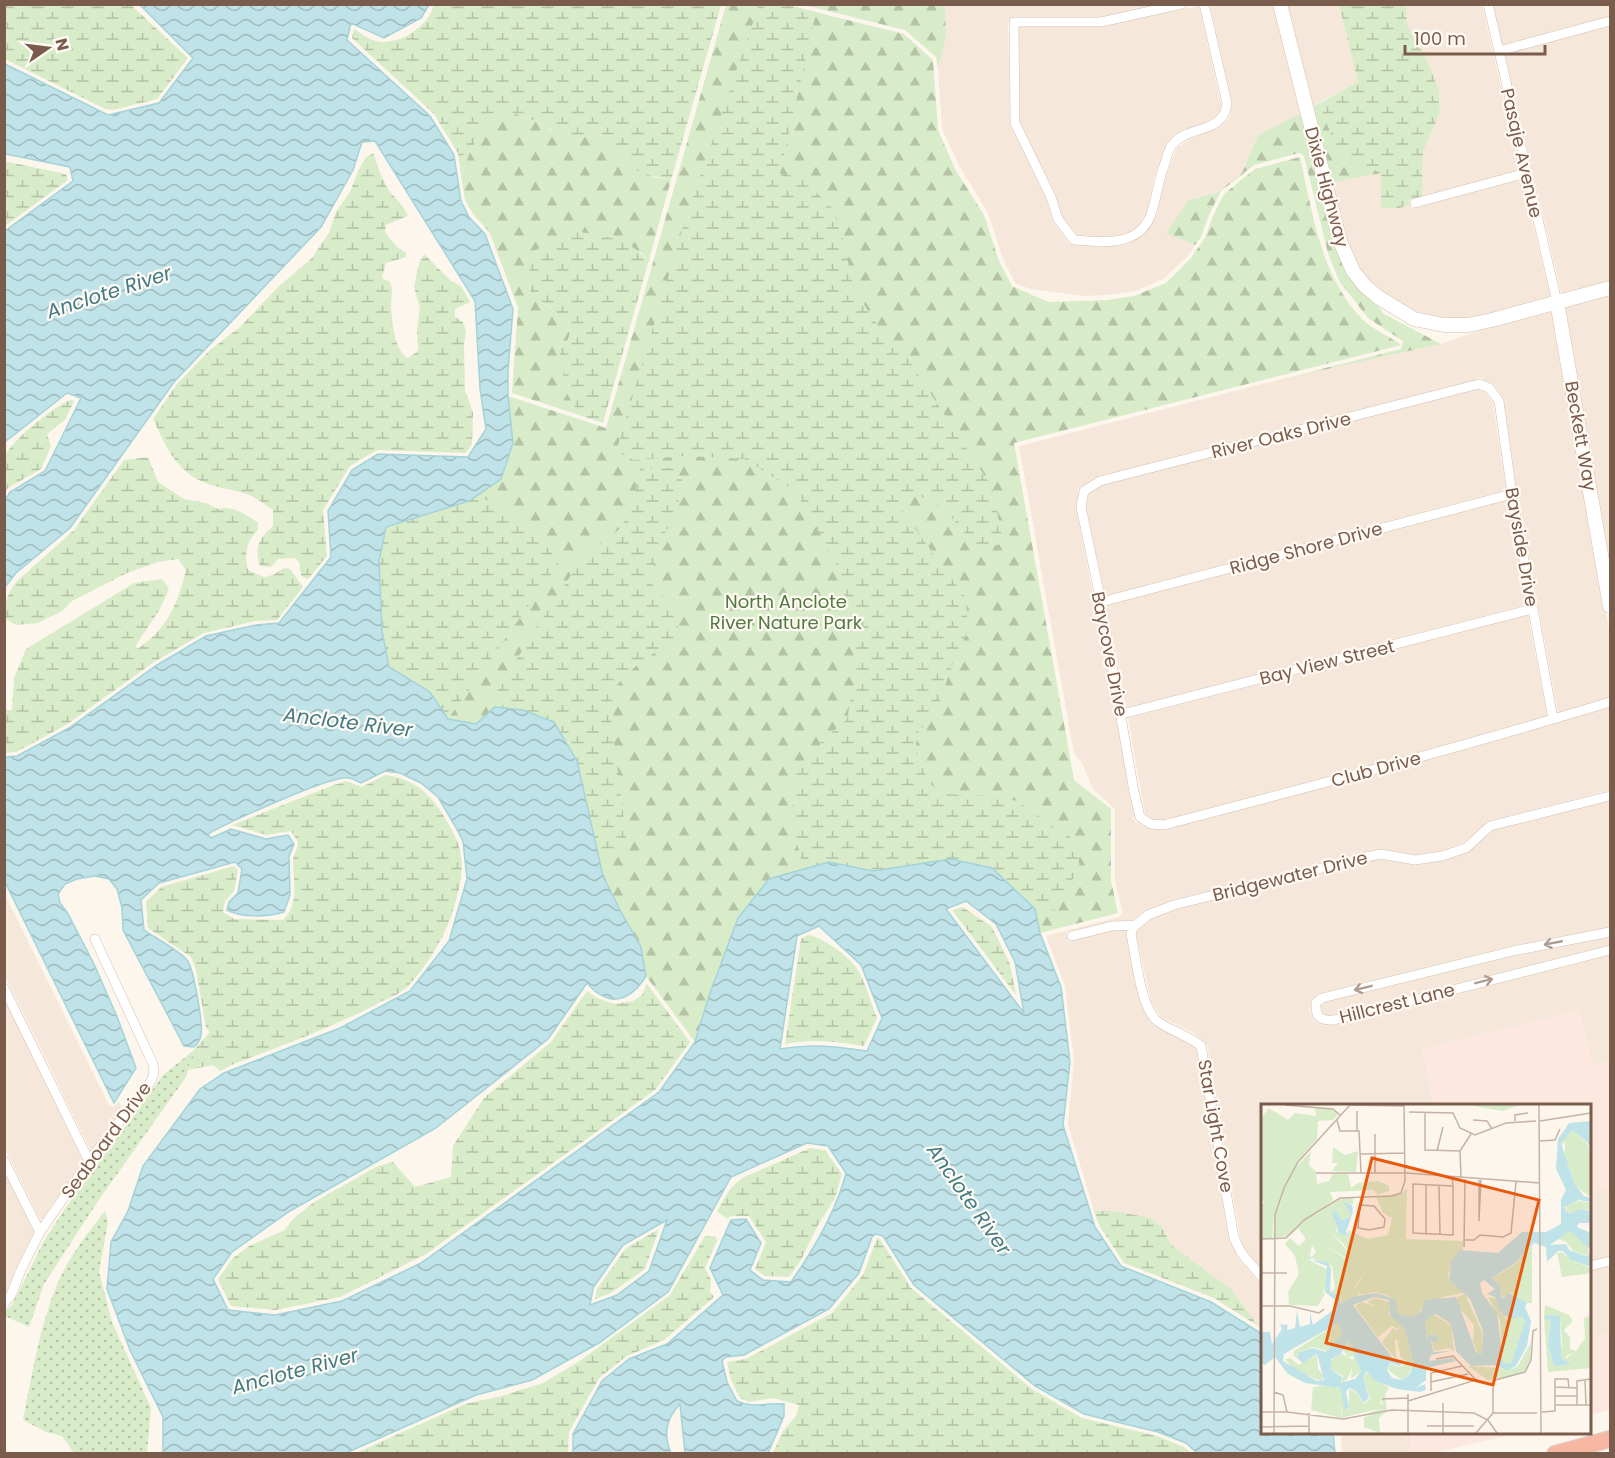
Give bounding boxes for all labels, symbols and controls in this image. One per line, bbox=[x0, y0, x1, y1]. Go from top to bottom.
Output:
north arrow bbox=[18, 18, 78, 78]
scale bar bbox=[1405, 18, 1544, 56]
text: 100 m bbox=[1414, 26, 1466, 51]
text: N bbox=[49, 36, 75, 53]
street label: Pasaje Avenue bbox=[1495, 86, 1549, 220]
street label: Dixie Highway bbox=[1299, 124, 1355, 250]
water label: Anclote River bbox=[42, 258, 176, 326]
street label: Beckett Way bbox=[1559, 379, 1603, 493]
street label: River Oaks Drive bbox=[1209, 406, 1353, 464]
street label: Bayside Drive bbox=[1499, 486, 1545, 608]
street label: Ridge Shore Drive bbox=[1227, 516, 1385, 580]
park label: North Anclote River Nature Park bbox=[710, 589, 863, 635]
street label: Baycove Drive bbox=[1086, 589, 1134, 719]
street label: Bay View Street bbox=[1257, 633, 1397, 691]
water label: Anclote River bbox=[281, 700, 415, 744]
street label: Club Drive bbox=[1328, 745, 1424, 793]
street label: Bridgewater Drive bbox=[1210, 845, 1370, 907]
one-way arrow bbox=[1544, 938, 1563, 949]
one-way arrow bbox=[1474, 975, 1493, 987]
street label: Hillcrest Lane bbox=[1337, 977, 1457, 1029]
one-way arrow bbox=[1354, 982, 1373, 994]
street label: Star Light Cove bbox=[1192, 1057, 1240, 1195]
street label: Seaboard Drive bbox=[55, 1077, 157, 1203]
inset map bbox=[1261, 1104, 1591, 1434]
water label: Anclote River bbox=[920, 1137, 1018, 1261]
water label: Anclote River bbox=[228, 1341, 362, 1402]

